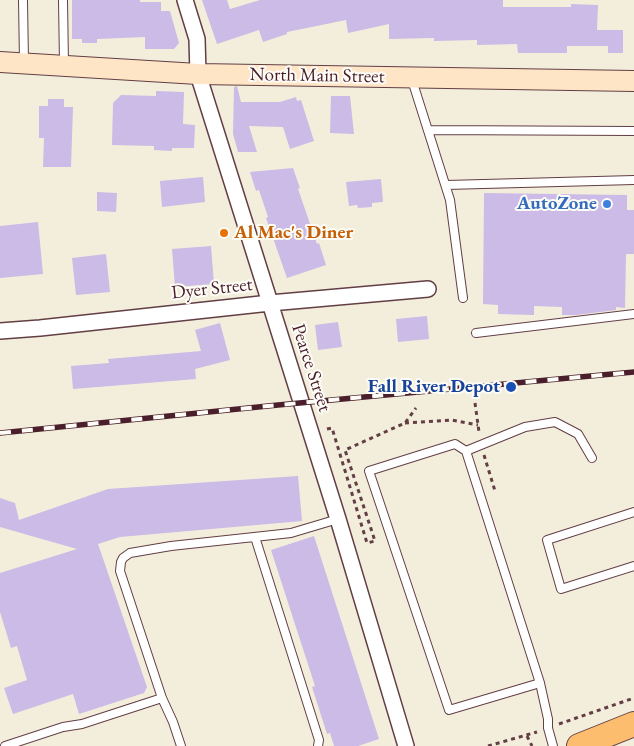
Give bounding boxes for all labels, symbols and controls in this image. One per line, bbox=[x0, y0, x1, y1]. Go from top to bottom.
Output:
street label: North Main Street bbox=[249, 63, 385, 89]
place label: AutoZone bbox=[517, 193, 597, 215]
marker: AutoZone bbox=[601, 198, 613, 210]
place label: Al Mac's Diner bbox=[234, 222, 353, 244]
marker: Al Mac's Diner bbox=[218, 227, 230, 239]
street label: Dyer Street bbox=[170, 273, 254, 305]
street label: Pearce Street bbox=[286, 321, 336, 415]
place label: Fall River Depot bbox=[368, 376, 500, 398]
marker: Fall River Depot bbox=[504, 380, 518, 394]

